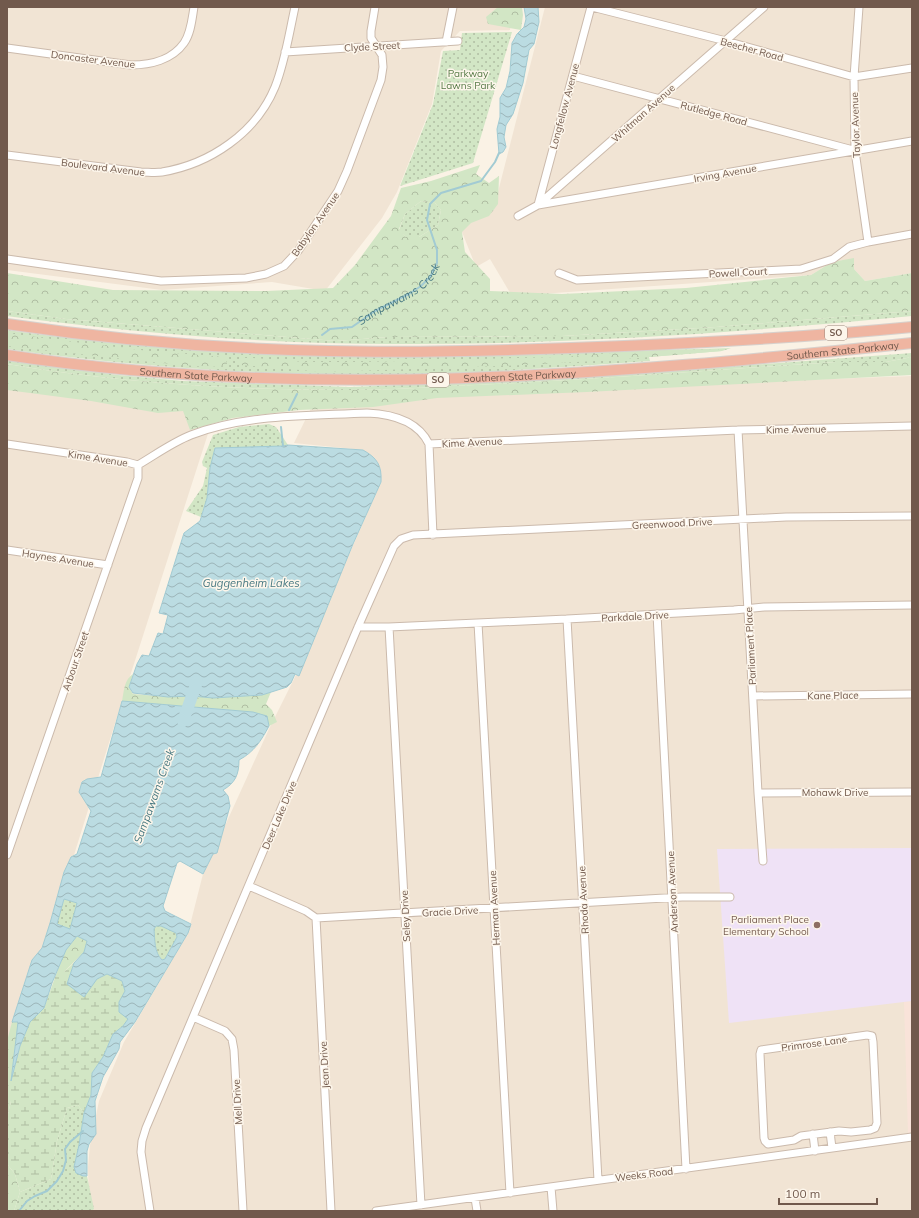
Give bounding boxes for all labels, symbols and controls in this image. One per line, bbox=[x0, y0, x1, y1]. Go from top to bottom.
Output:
street label: Beecher Road bbox=[719, 35, 785, 64]
street label: Clyde Street bbox=[344, 39, 401, 54]
street label: Doncaster Avenue bbox=[50, 48, 136, 71]
street label: Longfellow Avenue bbox=[547, 62, 582, 150]
park label: Parkway Lawns Park bbox=[441, 67, 496, 92]
street label: Whitman Avenue bbox=[609, 81, 678, 145]
street label: Taylor Avenue bbox=[848, 92, 863, 158]
street label: Rutledge Road bbox=[679, 98, 749, 129]
street label: Boulevard Avenue bbox=[60, 156, 146, 179]
street label: Irving Avenue bbox=[693, 162, 758, 185]
street label: Babylon Avenue bbox=[288, 190, 342, 259]
water label: Sampawams Creek bbox=[355, 261, 443, 328]
street label: Powell Court bbox=[708, 264, 768, 281]
road number: SO bbox=[825, 326, 847, 340]
street label: Southern State Parkway bbox=[786, 338, 900, 363]
street label: Southern State Parkway bbox=[139, 365, 253, 385]
street label: Southern State Parkway bbox=[463, 367, 577, 385]
road number: SO bbox=[427, 373, 449, 387]
street label: Kime Avenue bbox=[766, 422, 826, 437]
street label: Kime Avenue bbox=[442, 434, 503, 451]
street label: Kime Avenue bbox=[67, 447, 129, 470]
street label: Greenwood Drive bbox=[632, 515, 712, 532]
street label: Haynes Avenue bbox=[21, 546, 95, 571]
water label: Guggenheim Lakes bbox=[202, 576, 300, 590]
street label: Parliament Place bbox=[742, 607, 759, 685]
street label: Parkdale Drive bbox=[601, 608, 669, 625]
street label: Arbour Street bbox=[59, 629, 92, 693]
street label: Kane Place bbox=[807, 689, 859, 702]
water label: Sampawams Creek bbox=[130, 747, 178, 845]
street label: Deer Lake Drive bbox=[259, 779, 300, 851]
street label: Mohawk Drive bbox=[802, 786, 868, 799]
street label: Anderson Avenue bbox=[664, 851, 681, 933]
street label: Rhoda Avenue bbox=[575, 866, 592, 934]
street label: Herman Avenue bbox=[486, 870, 503, 946]
street label: Seley Drive bbox=[398, 890, 413, 942]
street label: Gracie Drive bbox=[422, 904, 479, 919]
place label: Parliament Place Elementary School bbox=[723, 913, 809, 938]
marker: Parliament Place Elementary School bbox=[812, 920, 822, 930]
street label: Primrose Lane bbox=[780, 1032, 848, 1055]
street label: Jean Drive bbox=[317, 1041, 332, 1089]
street label: Mell Drive bbox=[230, 1079, 245, 1125]
street label: Weeks Road bbox=[614, 1164, 674, 1185]
scale bar bbox=[779, 1180, 877, 1206]
text: 100 m bbox=[785, 1186, 820, 1201]

